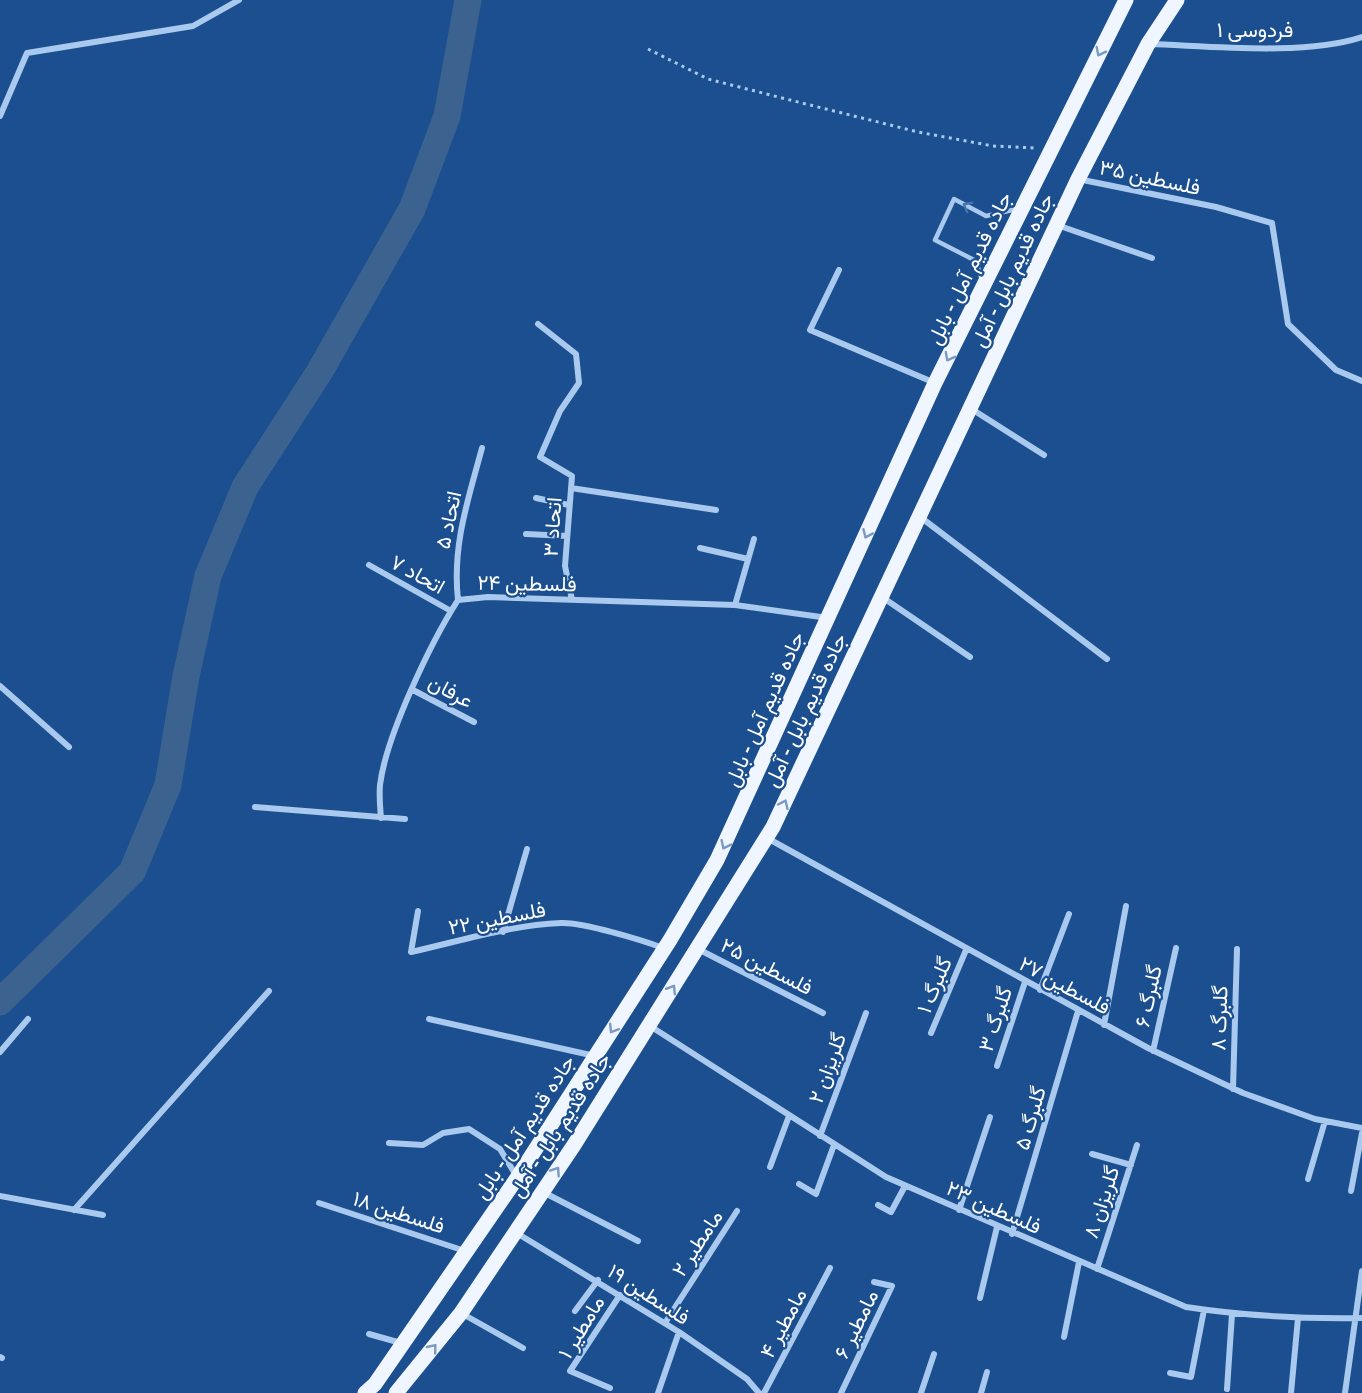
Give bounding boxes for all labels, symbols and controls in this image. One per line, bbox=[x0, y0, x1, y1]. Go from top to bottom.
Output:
street label: فردوسی ۱ bbox=[1217, 15, 1293, 44]
one-way arrow bbox=[1096, 46, 1107, 57]
street label: فلسطین ۳۵ bbox=[1097, 152, 1203, 202]
street label: جاده قدیم آمل - بابل bbox=[919, 187, 1019, 349]
street label: جاده قدیم بابل - آمل bbox=[964, 188, 1060, 352]
one-way arrow bbox=[963, 202, 973, 213]
one-way arrow bbox=[944, 351, 956, 362]
street label: اتحاد ۵ bbox=[428, 488, 468, 552]
street label: اتحاد ۳ bbox=[535, 496, 569, 558]
one-way arrow bbox=[862, 527, 874, 538]
street label: اتحاد ۷ bbox=[385, 547, 451, 601]
street label: فلسطین ۲۴ bbox=[477, 568, 577, 598]
street label: جاده قدیم آمل - بابل bbox=[717, 627, 811, 791]
street label: جاده قدیم بابل - آمل bbox=[757, 628, 853, 792]
street label: عرفان bbox=[423, 667, 479, 715]
one-way arrow bbox=[777, 800, 789, 811]
one-way arrow bbox=[720, 838, 732, 849]
street label: فلسطین ۲۲ bbox=[446, 894, 548, 942]
street label: فلسطین ۲۵ bbox=[716, 930, 818, 1002]
street label: فلسطین ۲۷ bbox=[1014, 949, 1116, 1021]
street label: گلبرگ ۱ bbox=[909, 952, 959, 1018]
street label: گلبرگ ۶ bbox=[1127, 962, 1169, 1030]
street label: گلبرگ ۳ bbox=[971, 983, 1019, 1055]
one-way arrow bbox=[665, 984, 676, 995]
street label: گلبرگ ۸ bbox=[1203, 985, 1235, 1051]
one-way arrow bbox=[608, 1023, 620, 1033]
street label: گلریزان ۲ bbox=[801, 1029, 853, 1107]
street label: جاده قدیم بابل - آمل bbox=[502, 1047, 618, 1203]
street label: جاده قدیم آمل - بابل bbox=[466, 1049, 582, 1205]
street label: گلبرگ ۵ bbox=[1007, 1083, 1053, 1153]
street label: گلریزان ۸ bbox=[1076, 1162, 1126, 1242]
one-way arrow bbox=[549, 1167, 561, 1177]
street label: فلسطین ۲۳ bbox=[942, 1173, 1046, 1241]
street label: فلسطین ۱۸ bbox=[349, 1184, 449, 1240]
street label: مامطیر ۲ bbox=[665, 1204, 729, 1282]
street label: فلسطین ۱۹ bbox=[602, 1257, 696, 1331]
street label: مامطیر ۴ bbox=[753, 1283, 813, 1363]
street label: مامطیر ۶ bbox=[827, 1285, 885, 1363]
street label: مامطیر ۱ bbox=[551, 1290, 611, 1364]
one-way arrow bbox=[426, 1344, 437, 1355]

